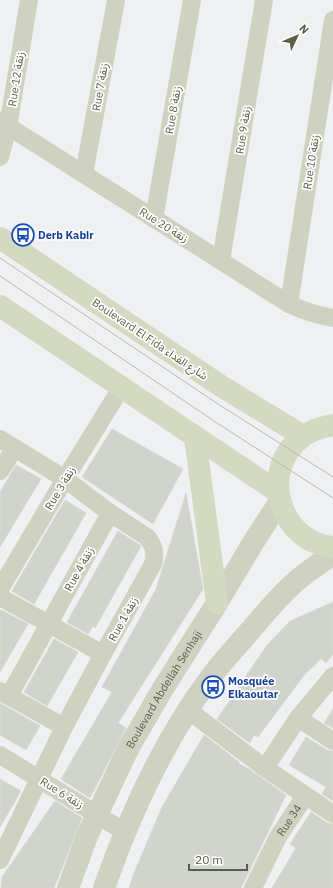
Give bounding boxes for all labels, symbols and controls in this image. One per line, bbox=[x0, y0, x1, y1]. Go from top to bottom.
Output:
north arrow bbox=[277, 16, 317, 56]
text: N bbox=[296, 21, 312, 37]
street label: Rue 12 زنقة bbox=[5, 51, 27, 107]
street label: Rue 7 زنقة bbox=[89, 62, 111, 112]
street label: Rue 8 زنقة bbox=[162, 85, 184, 135]
street label: Rue 9 زنقة bbox=[232, 105, 254, 155]
street label: Rue 10 زنقة bbox=[300, 134, 322, 190]
street label: Rue 20 زنقة bbox=[137, 204, 191, 246]
bus stop icon: Derb Kabir bbox=[10, 222, 36, 248]
place label: Derb Kabir bbox=[38, 228, 94, 242]
street label: Boulevard El Fida شارع الفداء bbox=[89, 295, 211, 384]
street label: Rue 3 زنقة bbox=[41, 464, 79, 512]
street label: Rue 4 زنقة bbox=[61, 544, 97, 594]
street label: Rue 1 زنقة bbox=[105, 594, 141, 644]
street label: Boulevard Abdellah Senhaji bbox=[123, 628, 205, 751]
bus stop icon: Mosquée Elkaoutar bbox=[200, 674, 226, 700]
place label: Mosquée Elkaoutar bbox=[228, 674, 279, 701]
street label: Rue 6 زنقة bbox=[38, 774, 86, 812]
street label: Rue 34 bbox=[274, 801, 305, 839]
scale bar bbox=[189, 846, 247, 872]
text: 20 m bbox=[195, 852, 223, 867]

